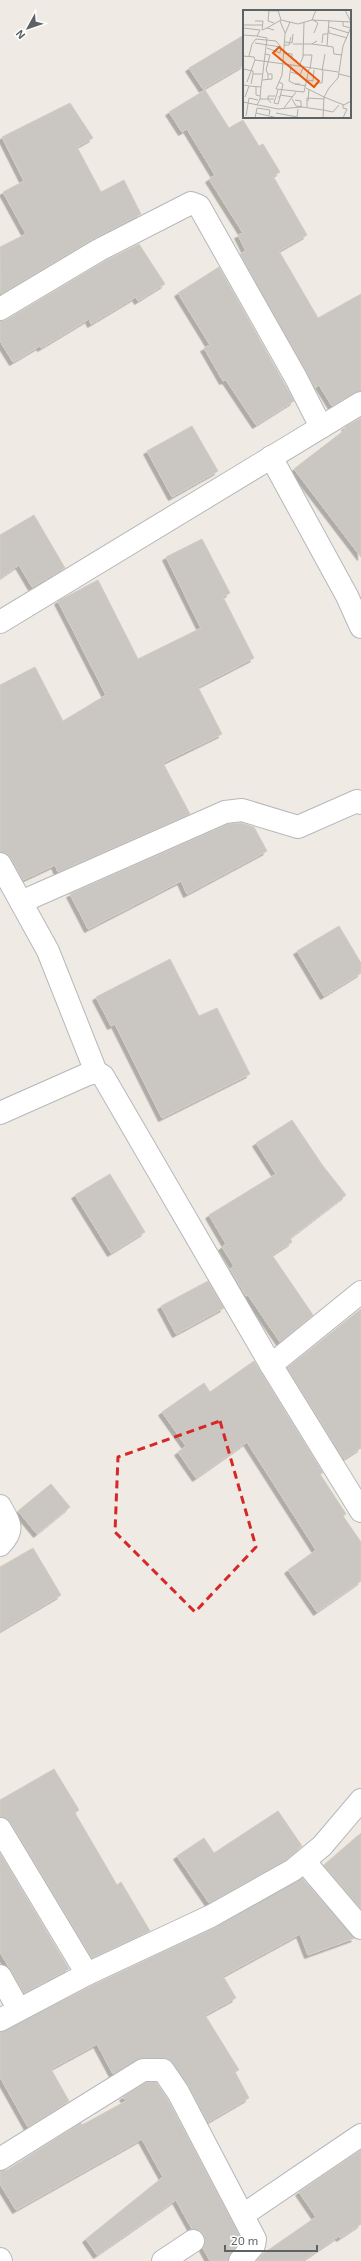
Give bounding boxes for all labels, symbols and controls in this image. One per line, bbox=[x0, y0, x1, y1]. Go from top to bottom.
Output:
north arrow bbox=[8, 8, 48, 48]
inset map bbox=[243, 10, 351, 118]
text: N bbox=[12, 27, 27, 42]
scale bar bbox=[225, 2227, 317, 2253]
text: 20 m bbox=[231, 2233, 258, 2247]

